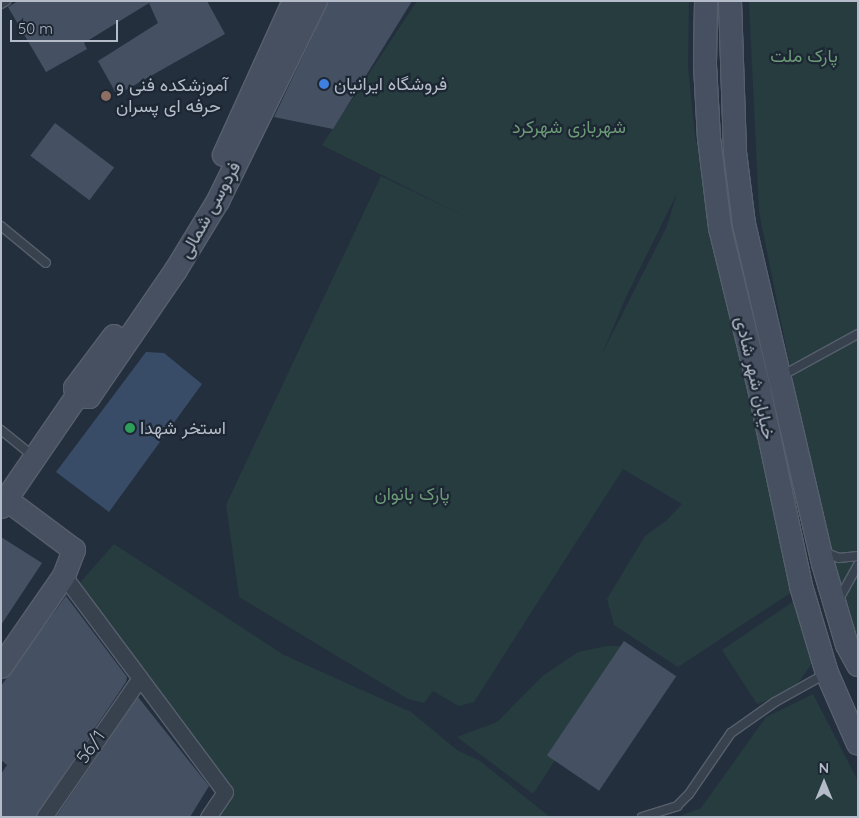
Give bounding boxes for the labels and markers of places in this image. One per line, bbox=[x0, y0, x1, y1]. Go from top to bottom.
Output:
place label: فروشگاه ایرانیان bbox=[334, 73, 447, 95]
place label: آموزشکده فنی و حرفه ای پسران bbox=[116, 75, 228, 118]
marker: فروشگاه ایرانیان bbox=[318, 78, 330, 90]
marker: آموزشکده فنی و حرفه ای پسران bbox=[100, 90, 112, 102]
place label: استخر شهدا bbox=[140, 417, 226, 439]
marker: استخر شهدا bbox=[124, 422, 136, 434]

